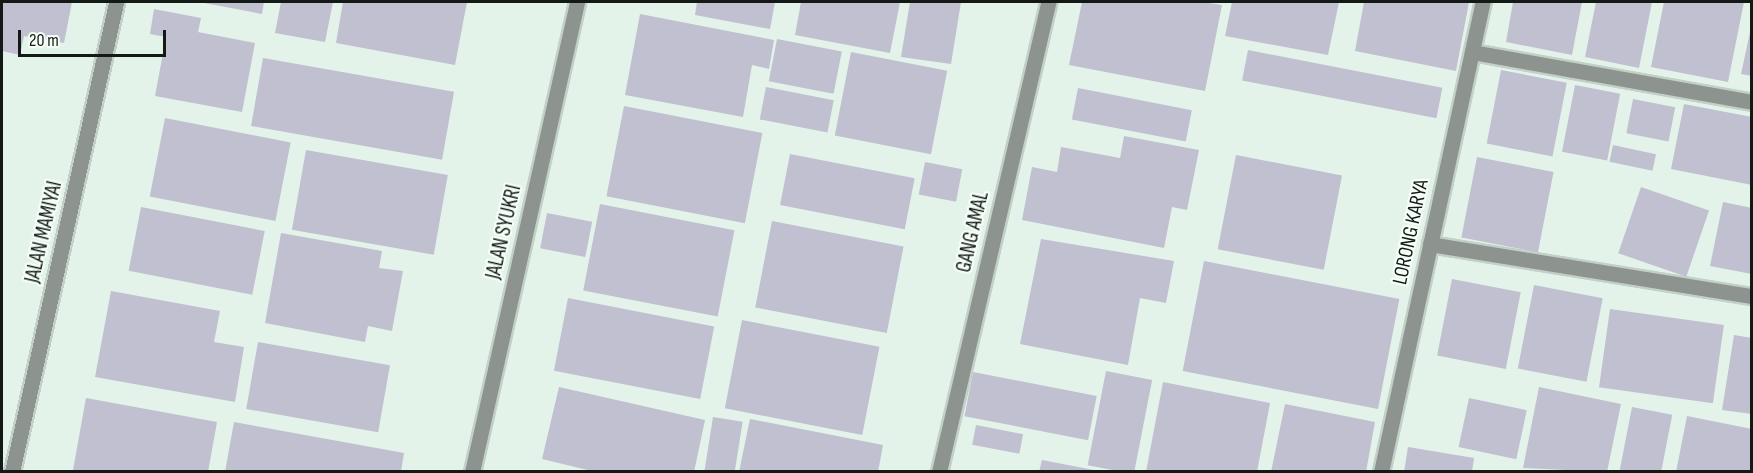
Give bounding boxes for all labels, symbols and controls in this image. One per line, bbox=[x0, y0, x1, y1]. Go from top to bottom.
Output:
scale bar bbox=[21, 18, 170, 56]
text: 20 m bbox=[29, 30, 59, 51]
street label: LORONG KARYA bbox=[1388, 177, 1434, 287]
street label: JALAN MAMIYAI bbox=[20, 179, 68, 285]
street label: JALAN SYUKRI bbox=[481, 183, 527, 281]
street label: GANG AMAL bbox=[951, 189, 995, 275]

